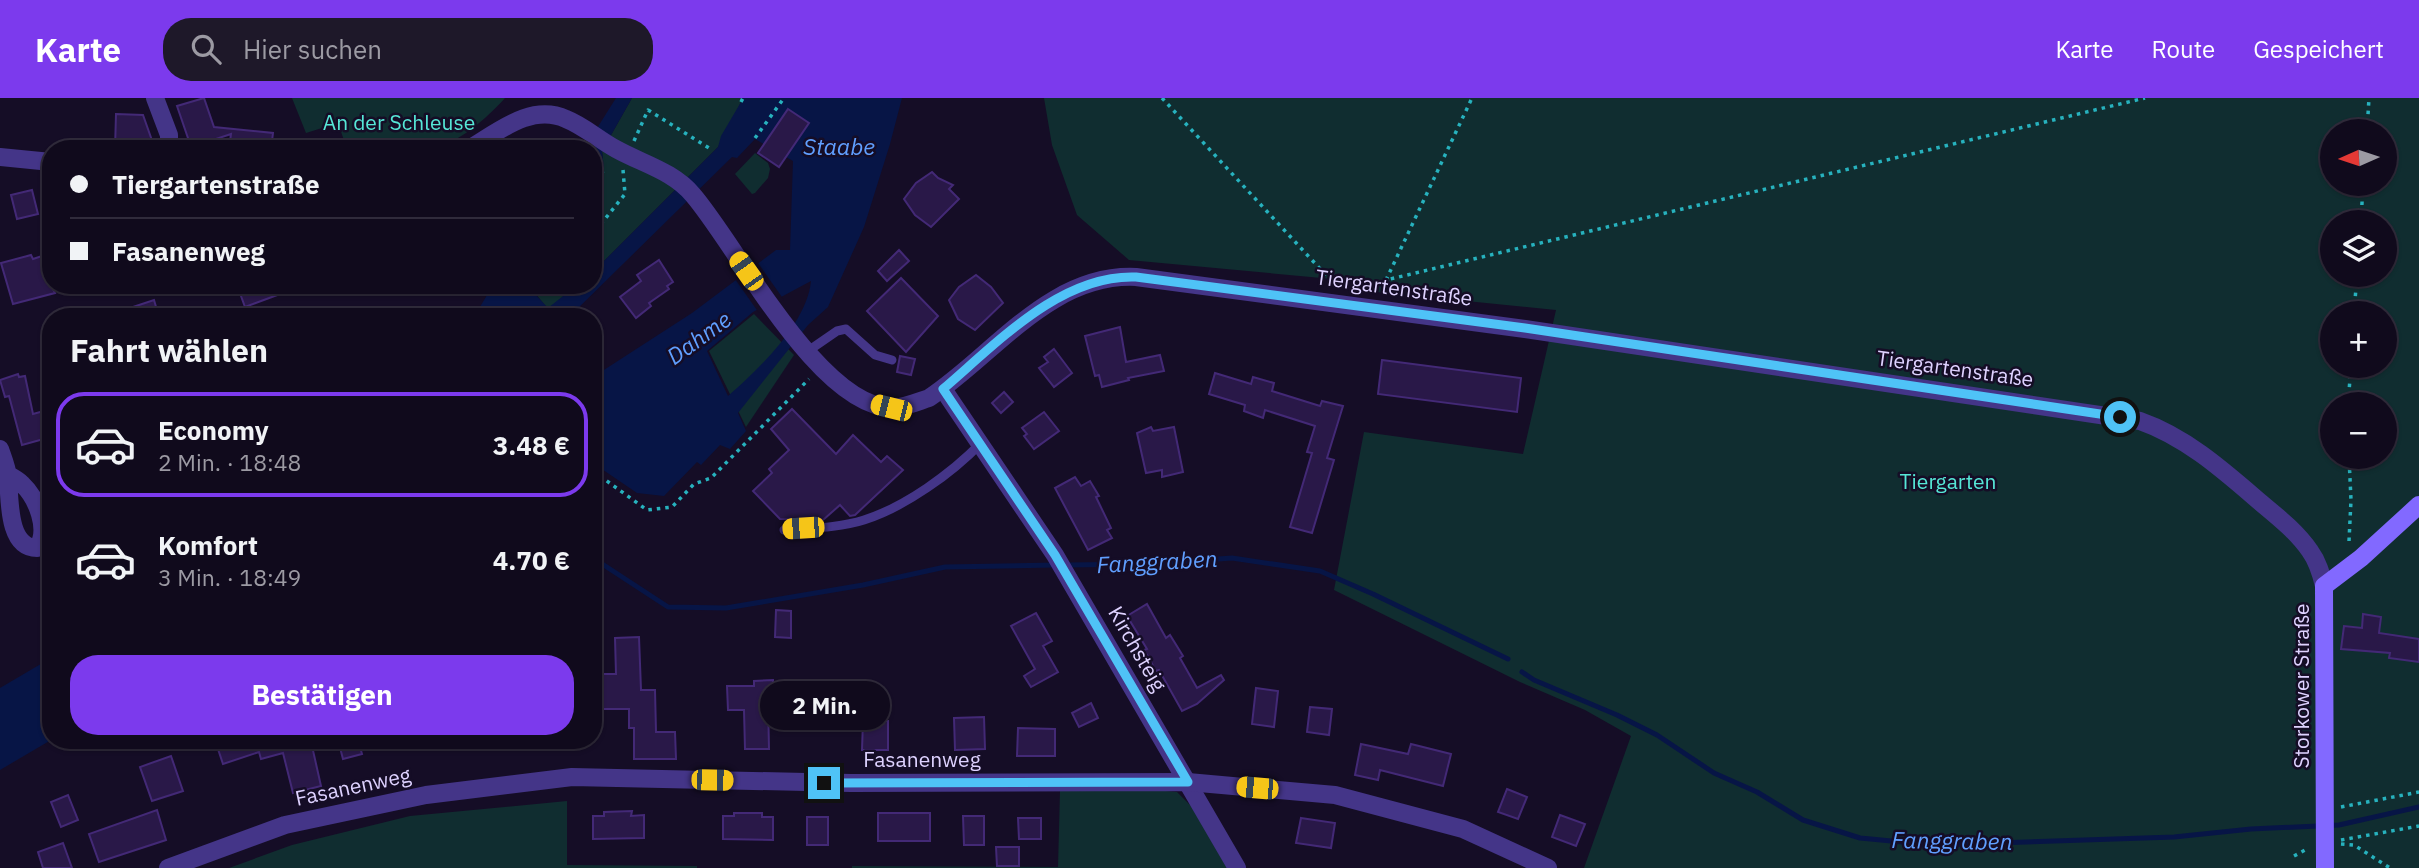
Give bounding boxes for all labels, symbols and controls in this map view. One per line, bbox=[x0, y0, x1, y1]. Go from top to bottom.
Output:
search box bbox=[163, 18, 653, 81]
text: Karte bbox=[35, 28, 121, 71]
icon: search bbox=[187, 30, 225, 68]
text: Hier suchen bbox=[243, 32, 382, 66]
text: Karte bbox=[2055, 33, 2114, 65]
text: Route bbox=[2152, 33, 2215, 65]
text: Gespeichert bbox=[2253, 33, 2384, 65]
park label: An der Schleuse bbox=[323, 108, 475, 136]
north arrow bbox=[2320, 119, 2398, 196]
map controls bbox=[2320, 119, 2397, 469]
water label: Staabe bbox=[803, 131, 875, 161]
text: Tiergartenstraße bbox=[112, 167, 320, 201]
button: layers bbox=[2320, 210, 2397, 287]
text: Fasanenweg bbox=[112, 234, 265, 268]
car bbox=[726, 248, 767, 294]
street label: Tiergartenstraße bbox=[1314, 262, 1474, 312]
button: + bbox=[2320, 301, 2397, 378]
water label: Dahme bbox=[660, 304, 737, 371]
text: Fahrt wählen bbox=[70, 329, 268, 371]
street label: Tiergartenstraße bbox=[1875, 343, 2035, 393]
button: − bbox=[2320, 392, 2397, 469]
car bbox=[869, 393, 914, 423]
route start bbox=[2104, 401, 2136, 433]
icon: car bbox=[74, 413, 137, 476]
text: Economy bbox=[158, 413, 269, 447]
text: 3.48 € bbox=[493, 428, 570, 462]
text: 2 Min. · 18:48 bbox=[158, 447, 301, 477]
park label: Tiergarten bbox=[1900, 467, 1996, 495]
car bbox=[782, 516, 825, 540]
icon: car bbox=[74, 528, 137, 591]
text: Komfort bbox=[158, 528, 258, 562]
text: 4.70 € bbox=[493, 543, 570, 577]
water label: Fanggraben bbox=[1096, 543, 1218, 579]
text: 3 Min. · 18:49 bbox=[158, 562, 301, 592]
street label: Kirchsteig bbox=[1102, 601, 1173, 696]
street label: Storkower Straße bbox=[2287, 604, 2315, 768]
button: Bestätigen bbox=[70, 655, 574, 735]
callout: 2 Min. bbox=[759, 682, 889, 730]
text: 2 Min. bbox=[792, 690, 858, 720]
street label: Fasanenweg bbox=[863, 745, 981, 773]
street label: Fasanenweg bbox=[292, 760, 413, 812]
route end bbox=[808, 767, 840, 799]
car bbox=[691, 769, 734, 791]
car bbox=[1236, 776, 1279, 800]
water label: Fanggraben bbox=[1891, 824, 2013, 856]

